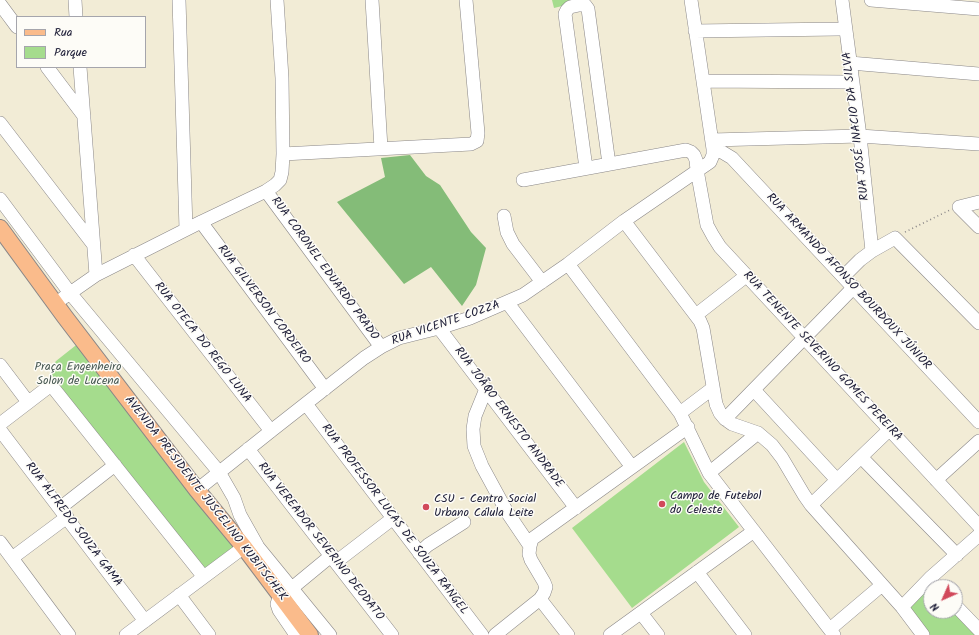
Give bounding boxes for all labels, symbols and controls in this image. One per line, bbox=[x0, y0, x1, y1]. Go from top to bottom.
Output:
legend bbox=[16, 16, 146, 68]
text: Rua bbox=[54, 23, 72, 42]
text: Parque bbox=[54, 43, 87, 62]
street label: RUA JOSÉ INACIO DA SILVA bbox=[841, 51, 873, 201]
street label: RUA ARMANDO AFONSO BOURDOUX JÚNIOR bbox=[762, 191, 934, 373]
street label: RUA CORONEL EDUARDO PRADO bbox=[267, 194, 381, 344]
street label: RUA GILVERSON CORDEIRO bbox=[214, 243, 312, 367]
street label: RUA TENENTE SEVERINO GOMES PEREIRA bbox=[739, 269, 905, 445]
street label: RUA OTECA DO REGO LUNA bbox=[150, 280, 254, 406]
street label: RUA VICENTE COZZA bbox=[390, 299, 502, 349]
street label: RUA JOÃQO ERNESTO ANDRADE bbox=[450, 345, 566, 491]
park label: Praça Engenheiro Solon de Lucena bbox=[35, 361, 121, 389]
street label: AVENIDA PRESIDENTE JUSCELINO KUBITSCHEK bbox=[121, 394, 289, 604]
street label: RUA PROFESSOR LUCAS DE SOUZA RANGEL bbox=[317, 422, 471, 618]
street label: RUA ALFREDO SOUZA GAMA bbox=[21, 460, 125, 590]
street label: RUA VEREADOR SEVERINO DEODATO bbox=[254, 460, 386, 624]
place label: Campo de Futebol do Celeste bbox=[670, 490, 761, 518]
place label: CSU - Centro Social Urbano Cálula Leite bbox=[434, 493, 536, 521]
marker: Campo de Futebol do Celeste bbox=[657, 499, 667, 509]
marker: CSU - Centro Social Urbano Cálula Leite bbox=[421, 502, 431, 512]
north arrow bbox=[923, 579, 963, 619]
text: N bbox=[926, 598, 944, 616]

